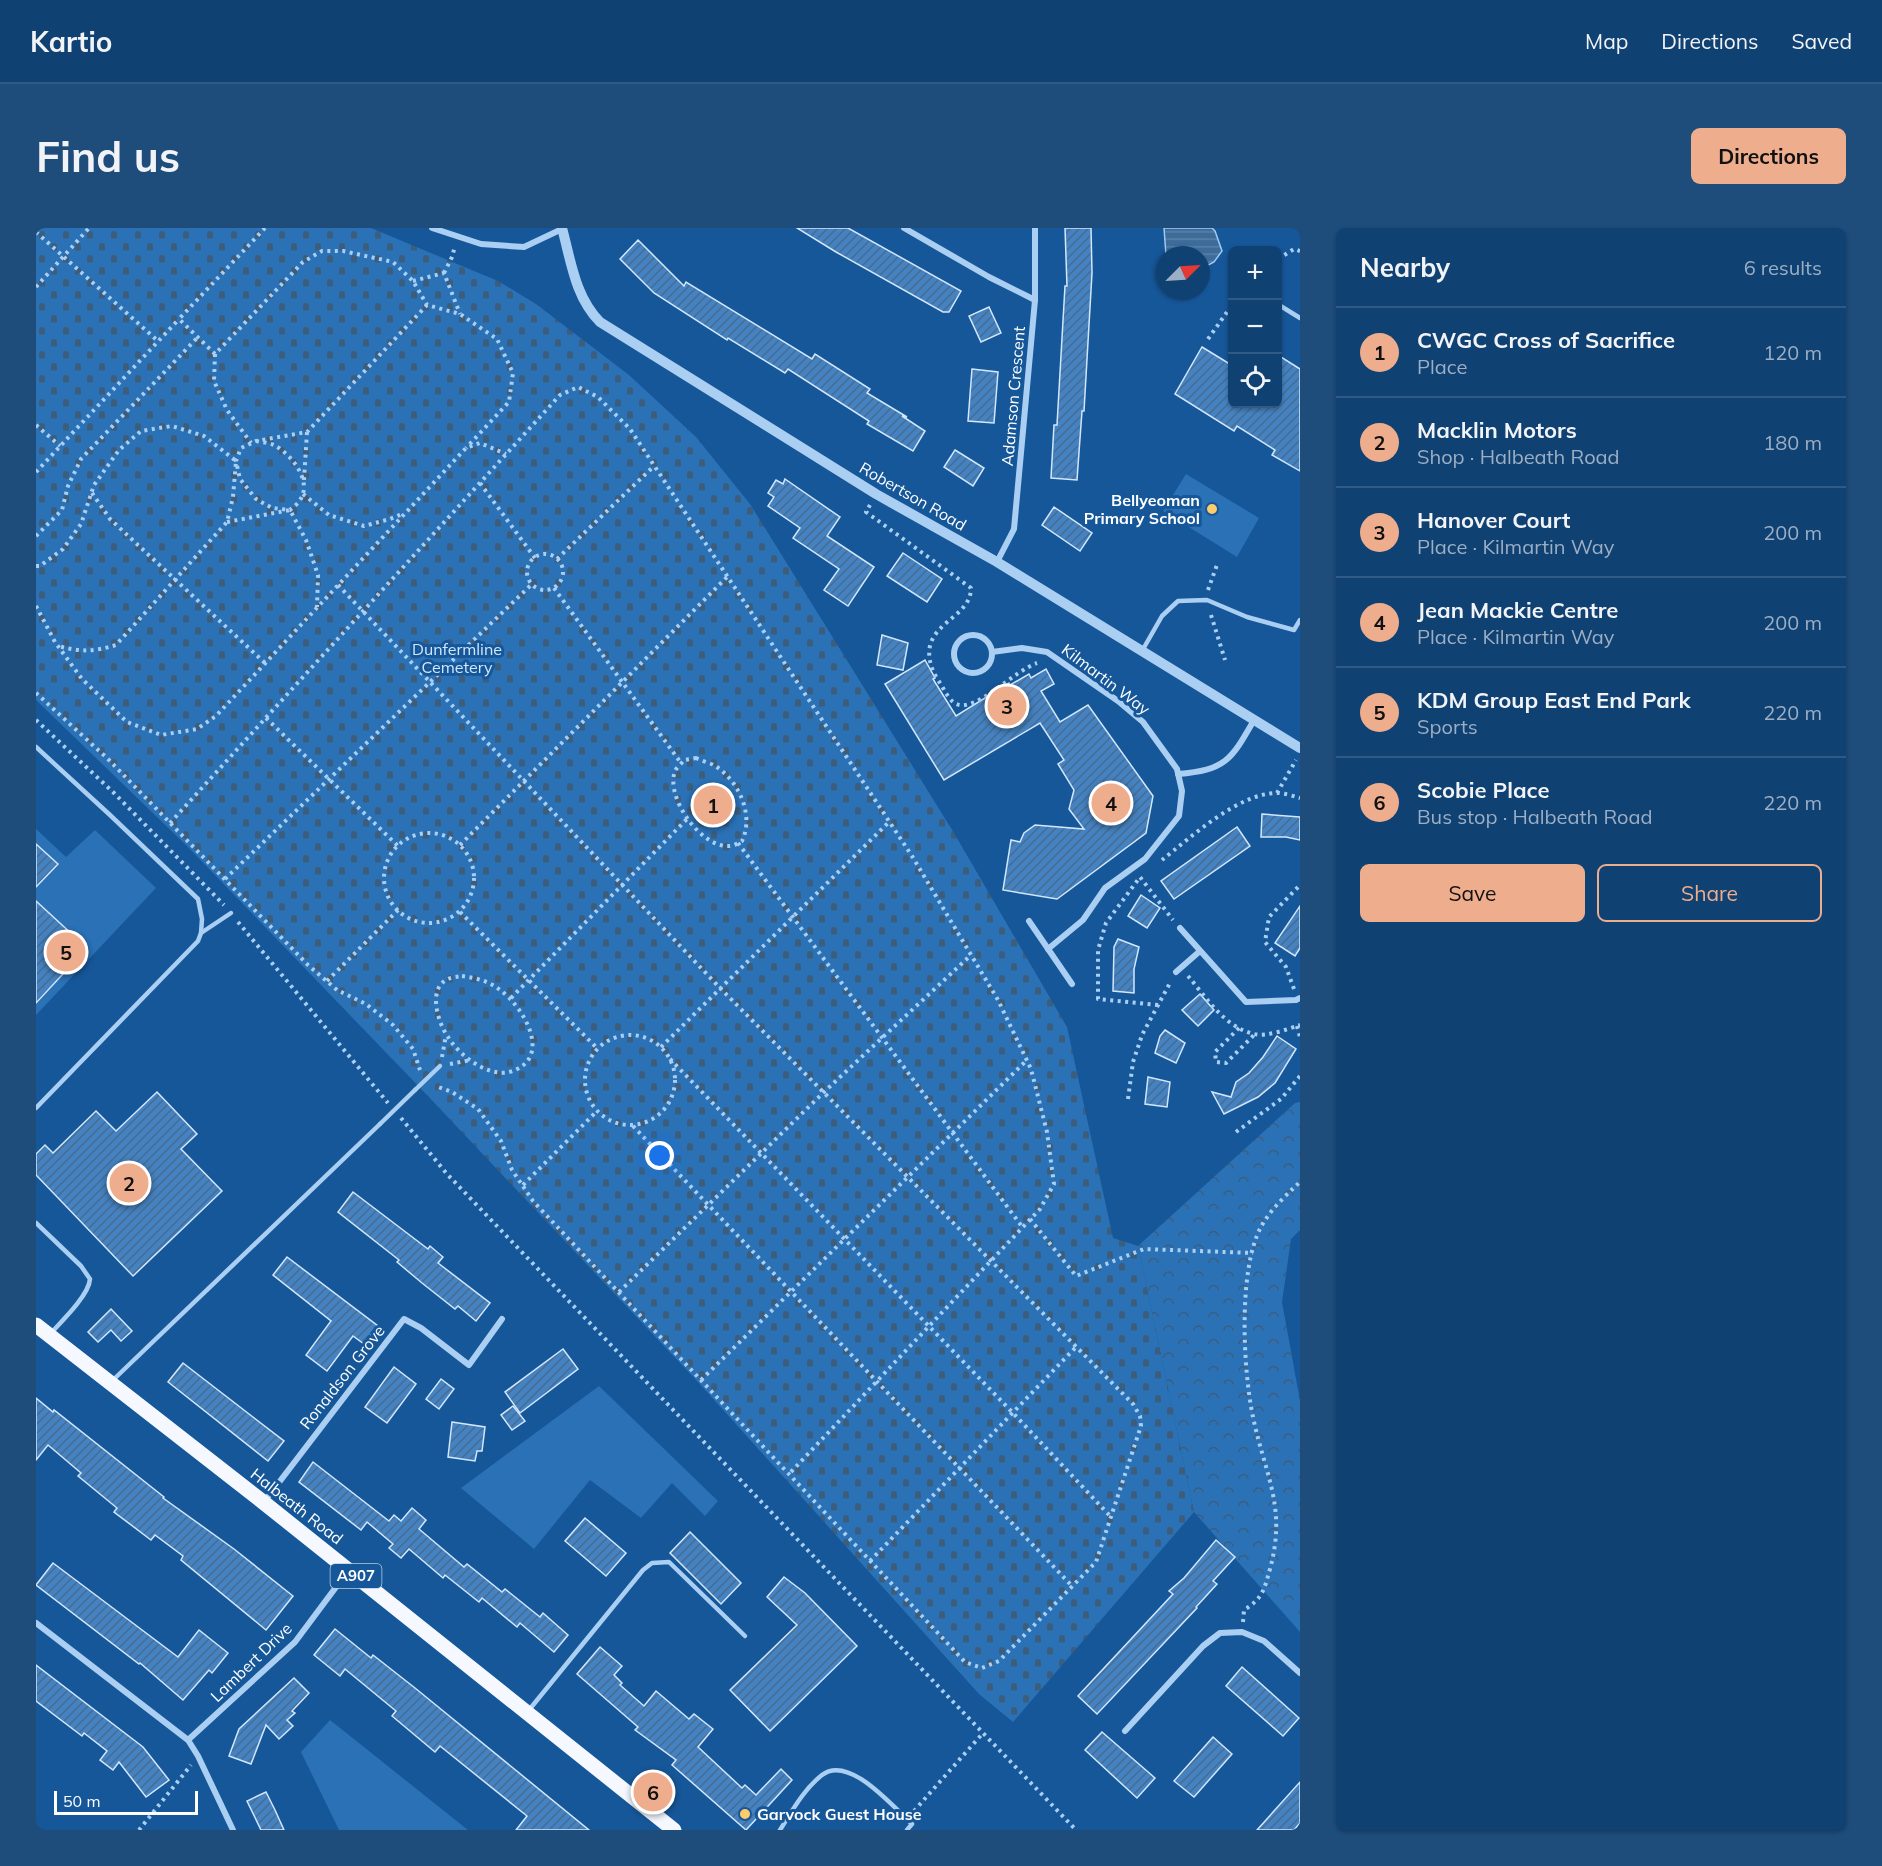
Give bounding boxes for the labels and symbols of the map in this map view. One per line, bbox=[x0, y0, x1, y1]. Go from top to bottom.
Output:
north arrow bbox=[1156, 246, 1210, 300]
street label: Adamson Crescent bbox=[997, 325, 1029, 467]
street label: Robertson Road bbox=[856, 457, 970, 535]
place label: Bellyeoman Primary School bbox=[1084, 490, 1200, 528]
marker: Bellyeoman Primary School bbox=[1205, 502, 1219, 516]
park label: Dunfermline Cemetery bbox=[412, 639, 502, 677]
street label: Kilmartin Way bbox=[1058, 639, 1155, 719]
pin: 3 bbox=[988, 684, 1026, 728]
pin: 4 bbox=[1092, 780, 1130, 826]
pin: 1 bbox=[694, 782, 732, 828]
pin: 5 bbox=[46, 930, 86, 974]
your location bbox=[645, 1141, 674, 1170]
pin: 2 bbox=[110, 1160, 148, 1206]
street label: Ronaldson Grove bbox=[295, 1321, 389, 1433]
street label: Halbeath Road bbox=[247, 1464, 347, 1548]
road number: A907 bbox=[330, 1564, 382, 1588]
street label: Lambert Drive bbox=[206, 1618, 296, 1706]
pin: 6 bbox=[634, 1770, 672, 1814]
scale bar bbox=[54, 1788, 198, 1816]
place label: Garvock Guest House bbox=[757, 1804, 922, 1824]
marker: Garvock Guest House bbox=[738, 1807, 752, 1821]

